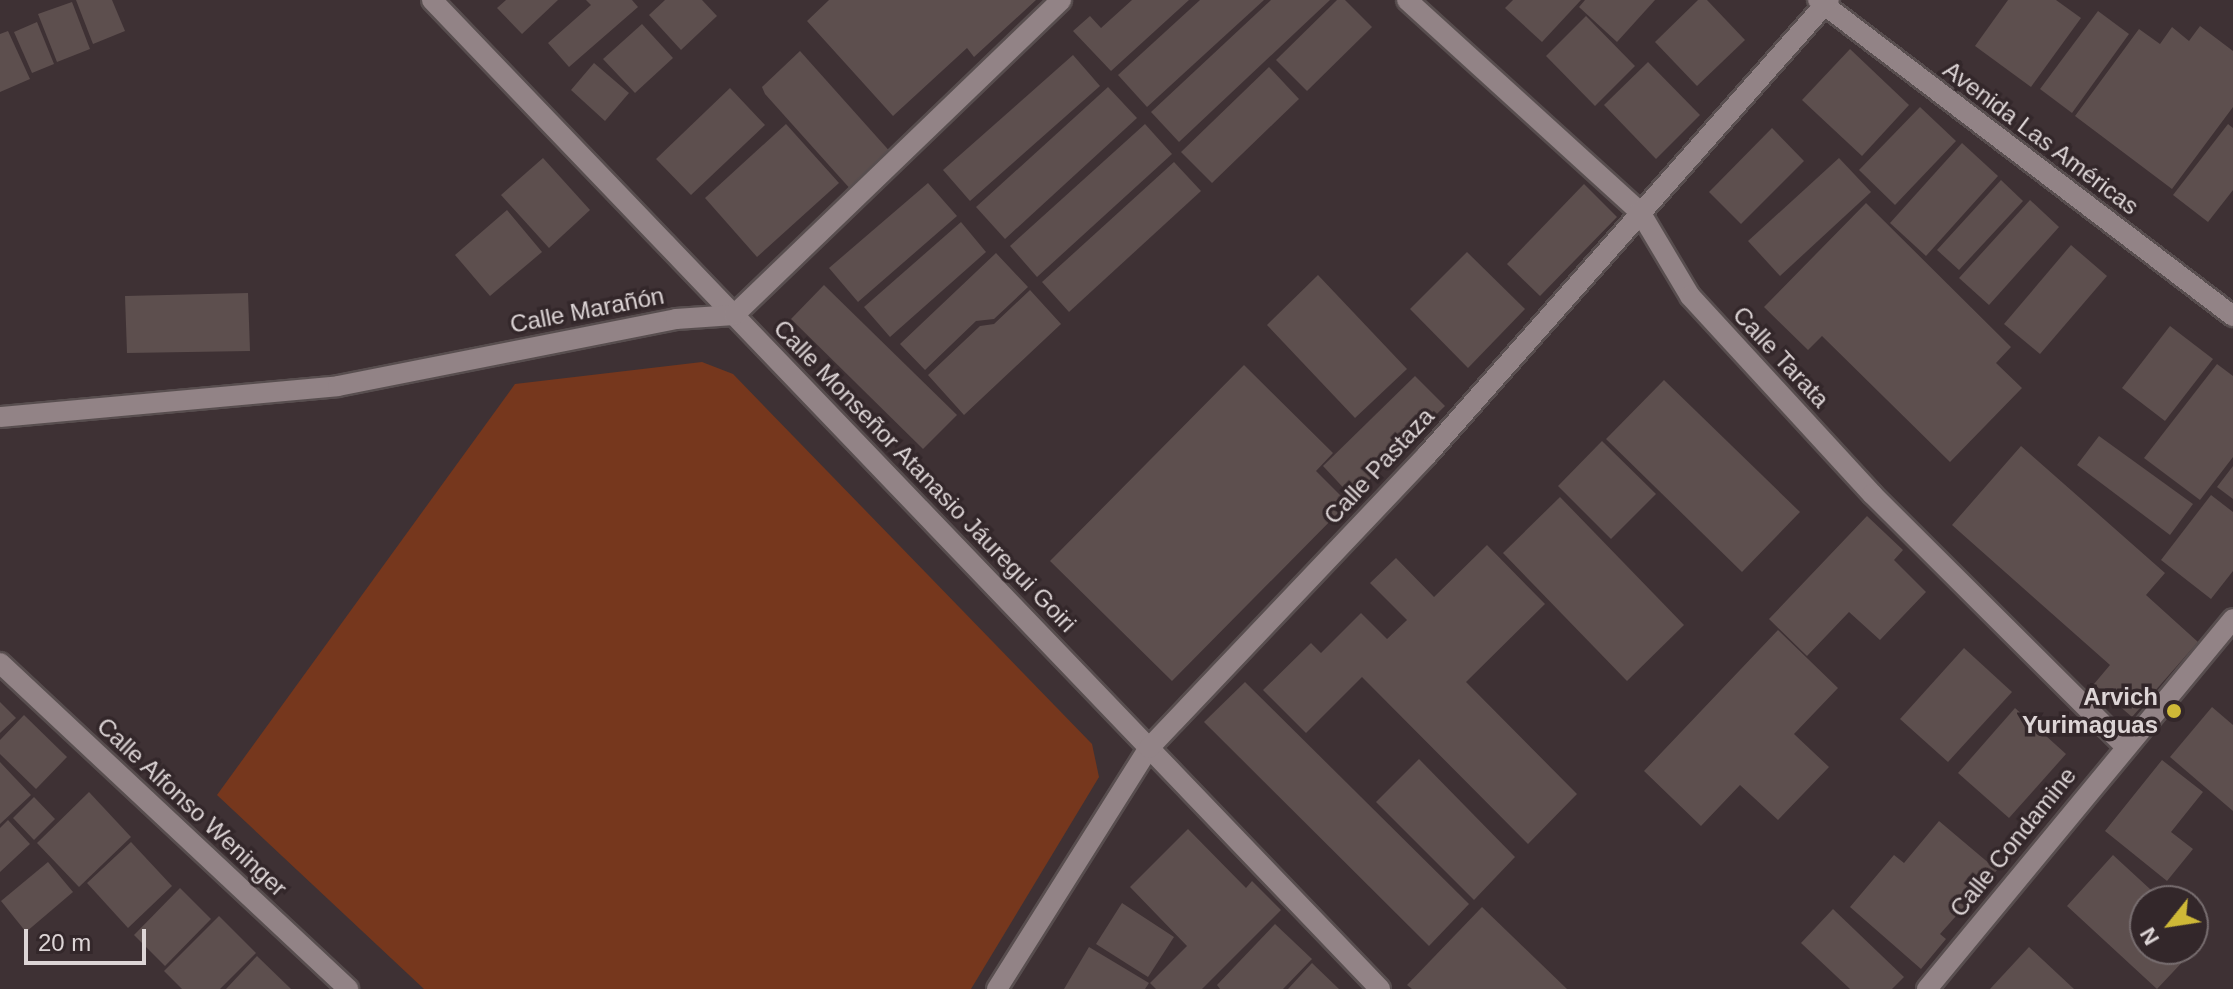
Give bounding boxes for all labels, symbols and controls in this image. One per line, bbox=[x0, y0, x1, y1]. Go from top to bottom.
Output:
street label: Avenida Las Américas bbox=[1937, 55, 2145, 221]
street label: Calle Marañón bbox=[508, 281, 666, 339]
street label: Calle Tarata bbox=[1727, 300, 1835, 414]
street label: Calle Monseñor Atanasio Jáuregui Goiri bbox=[767, 313, 1083, 639]
street label: Calle Pastaza bbox=[1318, 402, 1440, 530]
place label: Arvich Yurimaguas bbox=[2022, 683, 2158, 739]
marker: Arvich Yurimaguas bbox=[2165, 702, 2183, 720]
street label: Calle Alfonso Weninger bbox=[91, 711, 293, 903]
street label: Calle Condamine bbox=[1944, 761, 2082, 923]
north arrow bbox=[2129, 885, 2209, 965]
scale bar bbox=[28, 913, 150, 963]
text: N bbox=[2135, 923, 2164, 949]
text: 20 m bbox=[38, 929, 91, 956]

